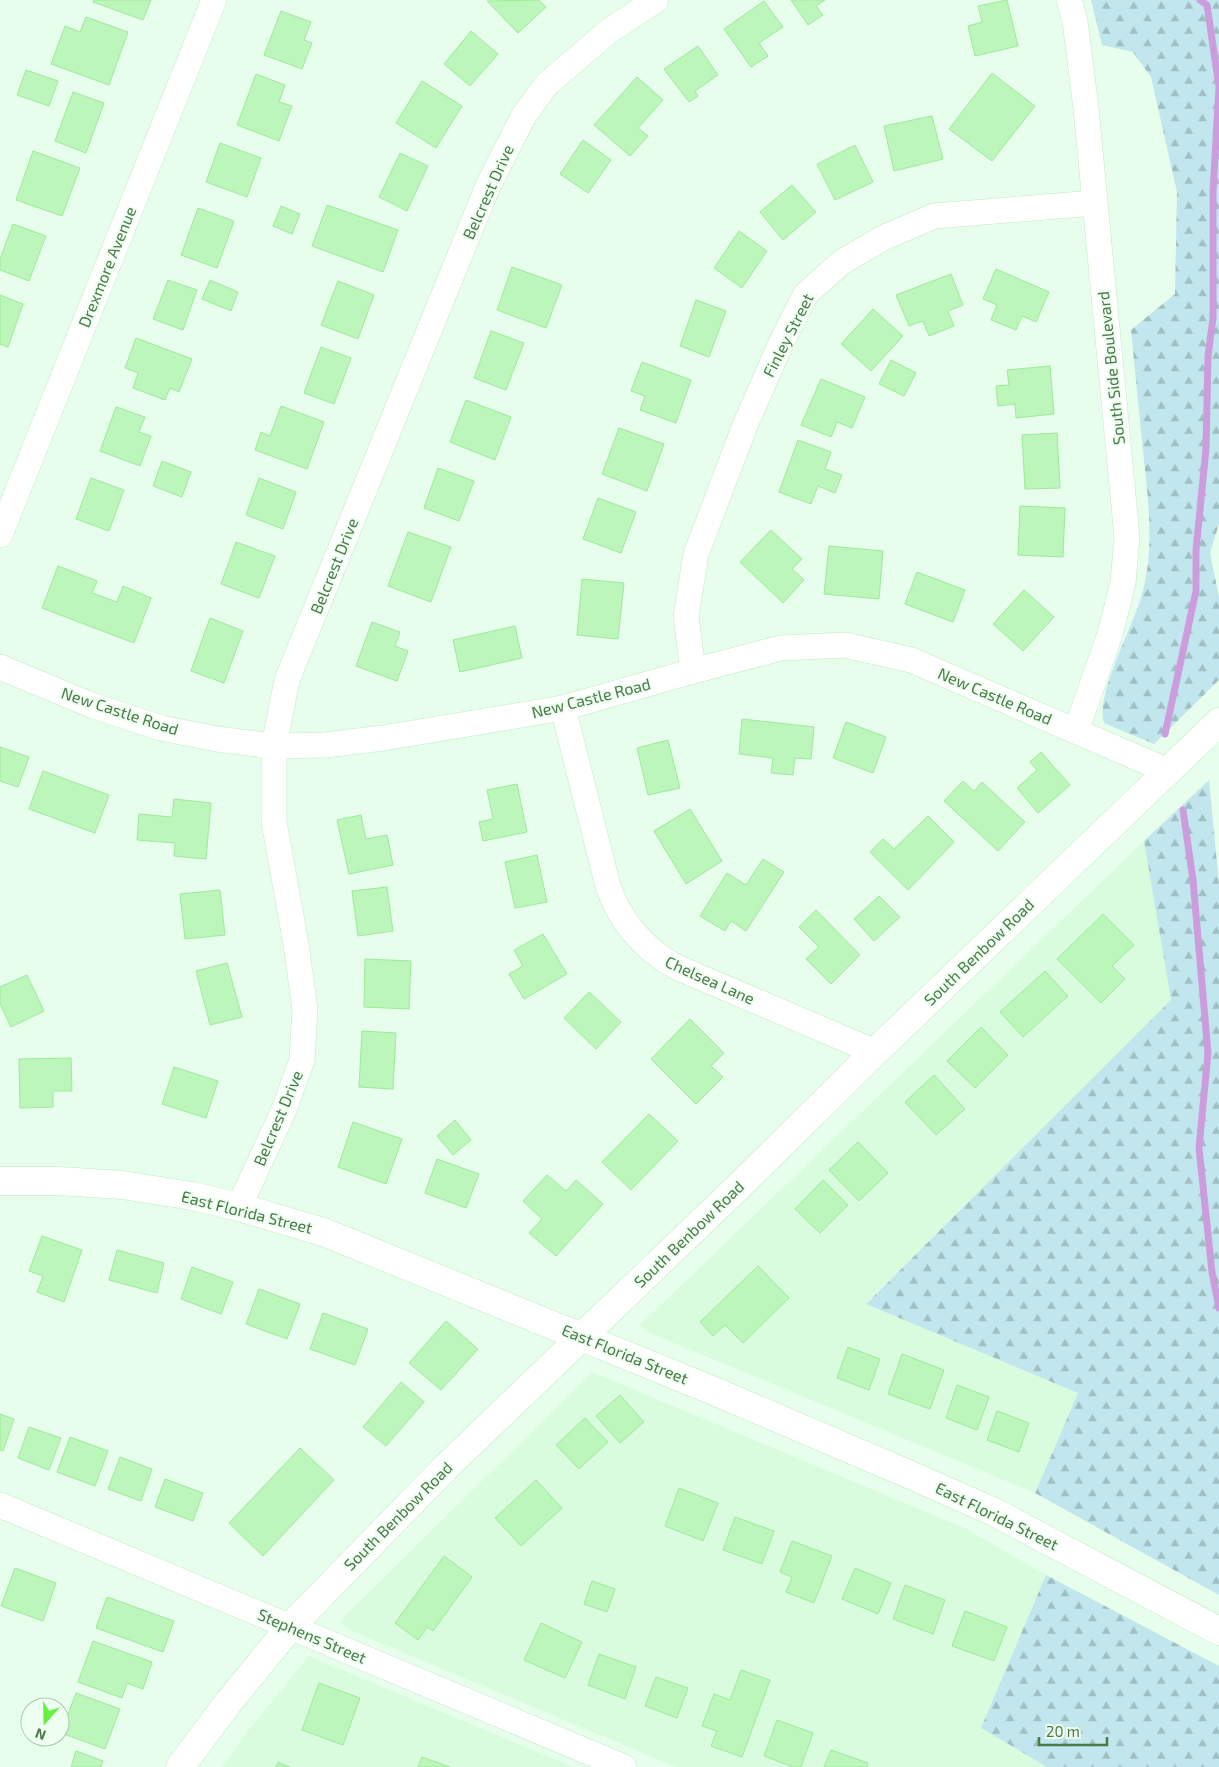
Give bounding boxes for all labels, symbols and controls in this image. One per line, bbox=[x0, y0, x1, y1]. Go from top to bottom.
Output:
street label: Belcrest Drive bbox=[458, 141, 517, 242]
street label: Drexmore Avenue bbox=[74, 204, 139, 330]
street label: Finley Street bbox=[758, 290, 817, 380]
street label: South Side Boulevard bbox=[1093, 290, 1128, 446]
street label: Belcrest Drive bbox=[306, 515, 361, 617]
street label: New Castle Road bbox=[935, 663, 1055, 728]
street label: New Castle Road bbox=[529, 674, 652, 722]
street label: New Castle Road bbox=[59, 683, 181, 738]
street label: South Benbow Road bbox=[920, 894, 1038, 1009]
street label: Chelsea Lane bbox=[663, 951, 758, 1008]
street label: Belcrest Drive bbox=[249, 1067, 306, 1168]
street label: South Benbow Road bbox=[630, 1176, 748, 1291]
street label: East Florida Street bbox=[180, 1186, 315, 1237]
street label: East Florida Street bbox=[559, 1320, 691, 1388]
street label: South Benbow Road bbox=[340, 1458, 456, 1574]
street label: East Florida Street bbox=[933, 1478, 1062, 1554]
street label: Stephens Street bbox=[255, 1604, 369, 1667]
north arrow bbox=[20, 1697, 70, 1747]
scale bar bbox=[1039, 1714, 1106, 1746]
text: 20 m bbox=[1046, 1722, 1080, 1740]
text: N bbox=[33, 1725, 48, 1744]

